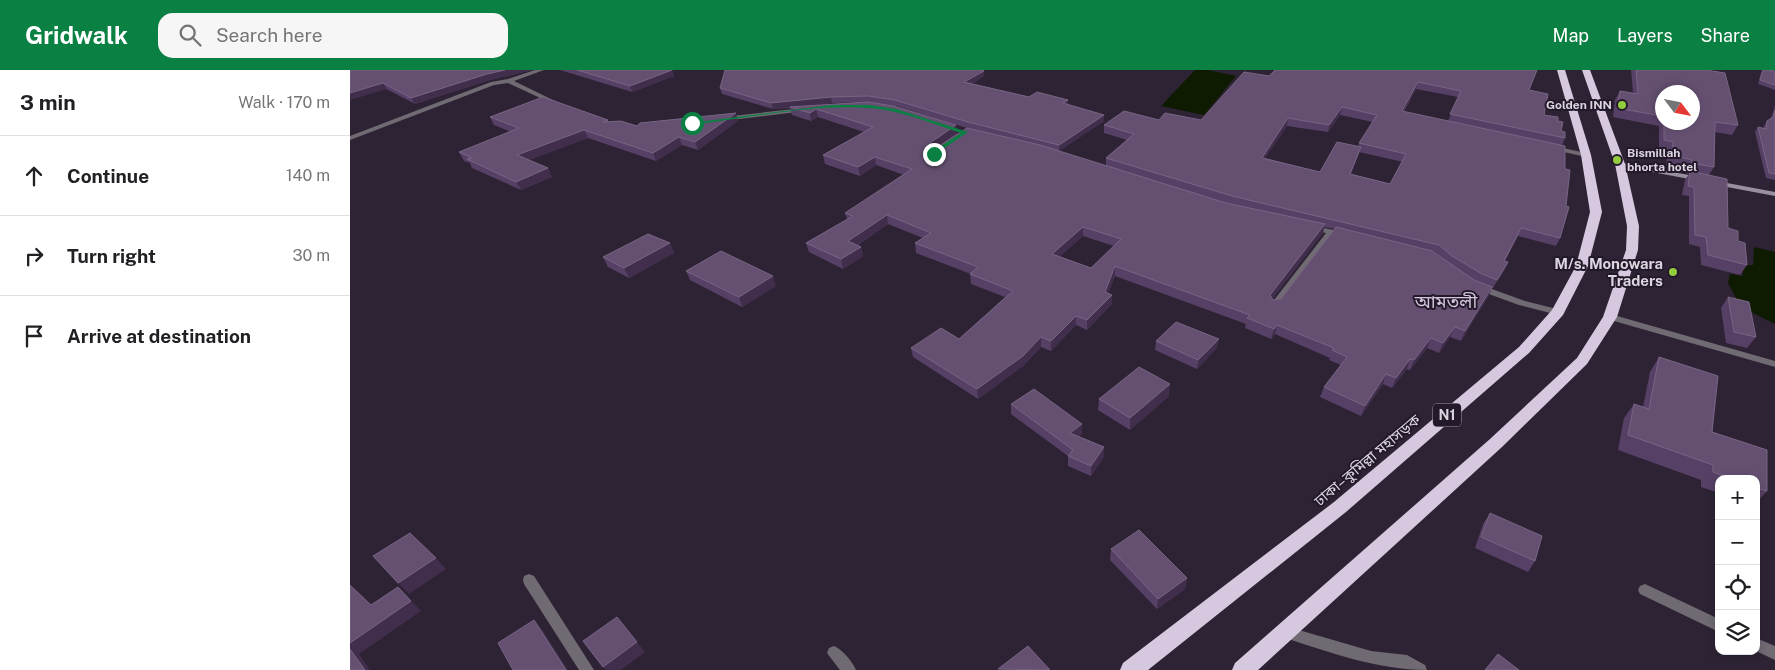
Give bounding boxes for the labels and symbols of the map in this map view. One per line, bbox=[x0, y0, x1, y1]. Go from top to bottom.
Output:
north arrow bbox=[1655, 85, 1700, 130]
place label: Golden INN bbox=[1546, 98, 1612, 112]
marker: Golden INN bbox=[1616, 99, 1628, 111]
route start bbox=[681, 112, 704, 135]
route end bbox=[923, 143, 946, 166]
place label: Bismillah bhorta hotel bbox=[1627, 146, 1697, 174]
marker: Bismillah bhorta hotel bbox=[1611, 154, 1623, 166]
place label: M/s. Monowara Traders bbox=[1554, 255, 1663, 289]
marker: M/s. Monowara Traders bbox=[1667, 266, 1679, 278]
district label: আমতলী bbox=[1414, 291, 1477, 312]
road number: N1 bbox=[1433, 404, 1461, 426]
street label: ঢাকা–কুমিল্লা মহাসড়ক bbox=[1310, 410, 1425, 511]

